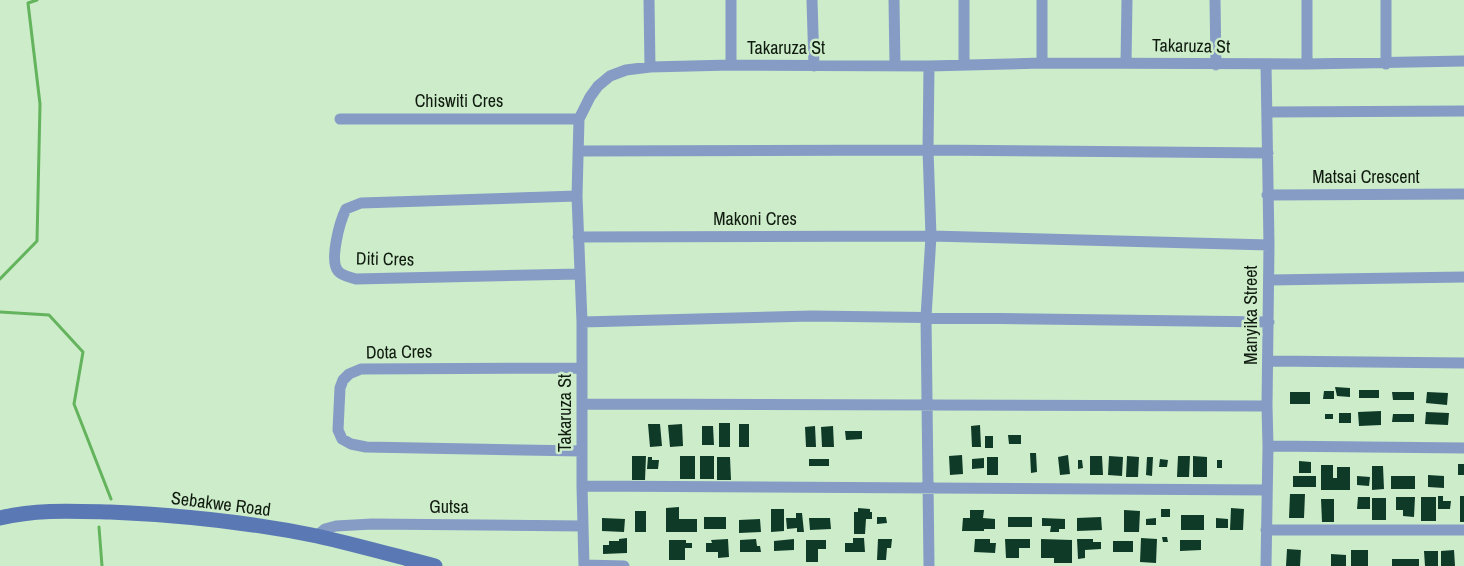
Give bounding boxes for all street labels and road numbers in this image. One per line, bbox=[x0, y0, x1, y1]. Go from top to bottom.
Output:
street label: Takaruza St bbox=[1152, 32, 1230, 59]
street label: Takaruza St bbox=[747, 35, 825, 60]
street label: Chiswiti Cres bbox=[415, 88, 503, 113]
street label: Matsai Crescent bbox=[1312, 164, 1420, 189]
street label: Makoni Cres bbox=[713, 206, 797, 231]
street label: Diti Cres bbox=[356, 245, 414, 272]
street label: Manyika Street bbox=[1238, 265, 1263, 365]
street label: Dota Cres bbox=[366, 338, 432, 365]
street label: Takaruza St bbox=[552, 374, 577, 452]
street label: Sebakwe Road bbox=[170, 485, 272, 522]
street label: Gutsa bbox=[429, 494, 469, 519]

